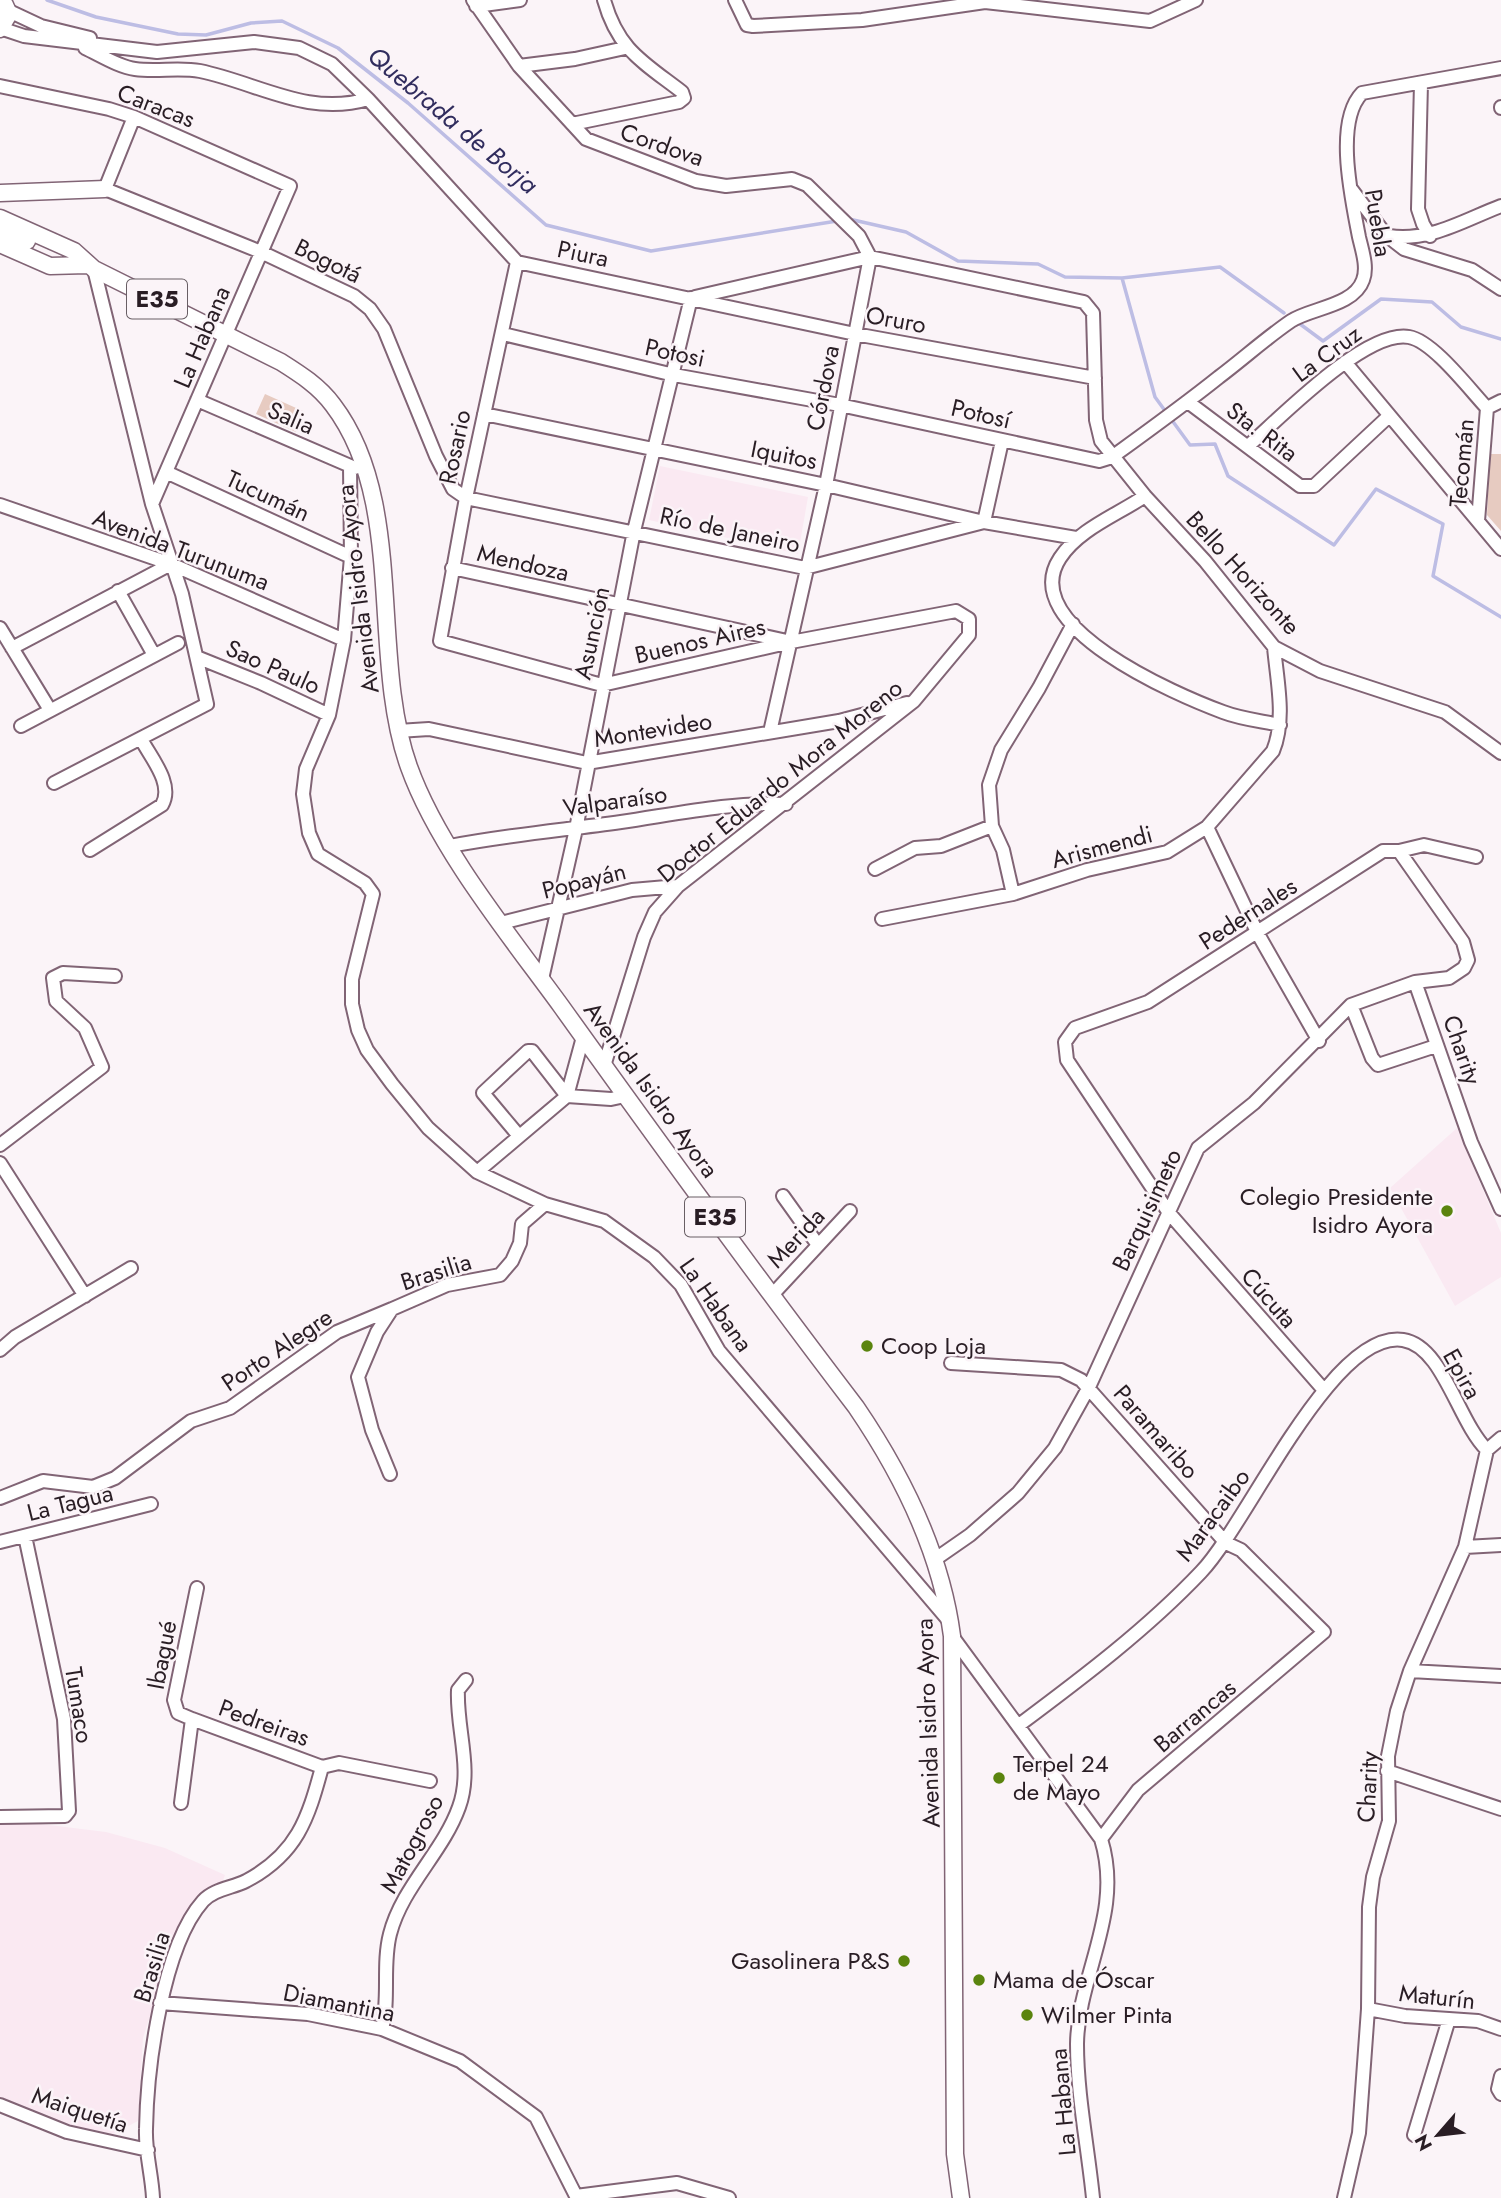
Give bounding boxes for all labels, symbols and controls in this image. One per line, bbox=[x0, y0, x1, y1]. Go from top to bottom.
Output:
water label: Quebrada de Borja bbox=[359, 37, 547, 203]
street label: Caracas bbox=[112, 75, 200, 136]
street label: Cordova bbox=[616, 114, 709, 175]
street label: Puebla bbox=[1356, 186, 1401, 259]
street label: Bogotá bbox=[289, 229, 368, 292]
street label: Piura bbox=[554, 231, 612, 276]
road number: E35 bbox=[127, 280, 187, 318]
street label: La Habana bbox=[164, 280, 239, 393]
street label: Oruro bbox=[863, 297, 929, 342]
street label: La Cruz bbox=[1285, 317, 1368, 391]
street label: Potosi bbox=[642, 329, 708, 376]
street label: Córdova bbox=[797, 342, 848, 434]
street label: Potosí bbox=[948, 390, 1015, 438]
street label: Salia bbox=[262, 392, 320, 443]
street label: Sta. Rita bbox=[1219, 393, 1306, 470]
street label: Rosario bbox=[430, 406, 479, 487]
street label: Tecomán bbox=[1440, 417, 1483, 509]
street label: Iquitos bbox=[748, 431, 820, 478]
street label: Tucumán bbox=[221, 461, 316, 530]
street label: Avenida Isidro Ayora bbox=[327, 483, 388, 695]
street label: Río de Janeiro bbox=[657, 498, 804, 561]
street label: Avenida Turunuma bbox=[88, 500, 275, 599]
street label: Bello Horizonte bbox=[1178, 503, 1309, 642]
street label: Mendoza bbox=[474, 535, 573, 590]
street label: Asunción bbox=[565, 583, 618, 683]
street label: Buenos Aires bbox=[631, 609, 769, 673]
street label: Sao Paulo bbox=[220, 630, 326, 703]
street label: Doctor Eduardo Mora Moreno bbox=[650, 671, 910, 891]
street label: Montevideo bbox=[591, 703, 714, 756]
street label: Valparaíso bbox=[561, 776, 669, 825]
street label: Arismendi bbox=[1047, 816, 1156, 877]
street label: Popayán bbox=[538, 853, 630, 908]
street label: Pedernales bbox=[1192, 869, 1304, 958]
street label: Avenida Isidro Ayora bbox=[576, 995, 727, 1185]
street label: Charity bbox=[1434, 1010, 1491, 1090]
street label: Barquisimeto bbox=[1103, 1143, 1190, 1277]
place label: Colegio Presidente Isidro Ayora bbox=[1240, 1179, 1433, 1242]
road number: E35 bbox=[685, 1198, 745, 1236]
street label: Merida bbox=[758, 1200, 833, 1276]
marker: Colegio Presidente Isidro Ayora bbox=[1439, 1203, 1455, 1219]
street label: Brasilia bbox=[396, 1244, 476, 1299]
street label: La Habana bbox=[671, 1251, 762, 1359]
street label: Cúcuta bbox=[1233, 1260, 1306, 1336]
street label: Porto Alegre bbox=[214, 1299, 339, 1400]
place label: Coop Loja bbox=[881, 1328, 986, 1363]
marker: Coop Loja bbox=[859, 1338, 875, 1354]
street label: Epira bbox=[1434, 1342, 1491, 1405]
street label: Paramaribo bbox=[1105, 1377, 1207, 1487]
street label: Maracaibo bbox=[1167, 1461, 1258, 1568]
street label: La Tagua bbox=[23, 1475, 117, 1530]
street label: Ibagué bbox=[138, 1617, 185, 1692]
street label: Avenida Isidro Ayora bbox=[906, 1618, 949, 1828]
street label: Tumaco bbox=[56, 1664, 103, 1746]
street label: Barrancas bbox=[1146, 1671, 1244, 1761]
street label: Pedreiras bbox=[214, 1690, 315, 1755]
place label: Terpel 24 de Mayo bbox=[1013, 1746, 1109, 1809]
street label: Charity bbox=[1348, 1750, 1387, 1824]
marker: Terpel 24 de Mayo bbox=[991, 1770, 1007, 1786]
street label: Matogroso bbox=[371, 1788, 452, 1899]
street label: Brasilia bbox=[124, 1927, 179, 2007]
place label: Gasolinera P&S bbox=[731, 1943, 890, 1978]
marker: Gasolinera P&S bbox=[896, 1953, 912, 1969]
place label: Mama de Óscar bbox=[993, 1962, 1155, 1997]
marker: Mama de Óscar bbox=[971, 1972, 987, 1988]
street label: Diamantina bbox=[280, 1975, 398, 2030]
street label: Maturín bbox=[1397, 1975, 1477, 2018]
place label: Wilmer Pinta bbox=[1041, 1997, 1172, 2032]
marker: Wilmer Pinta bbox=[1019, 2007, 1035, 2023]
street label: La Habana bbox=[1040, 2047, 1085, 2157]
street label: Maiquetía bbox=[27, 2078, 133, 2142]
north arrow bbox=[1403, 2100, 1473, 2170]
text: N bbox=[1408, 2130, 1439, 2156]

